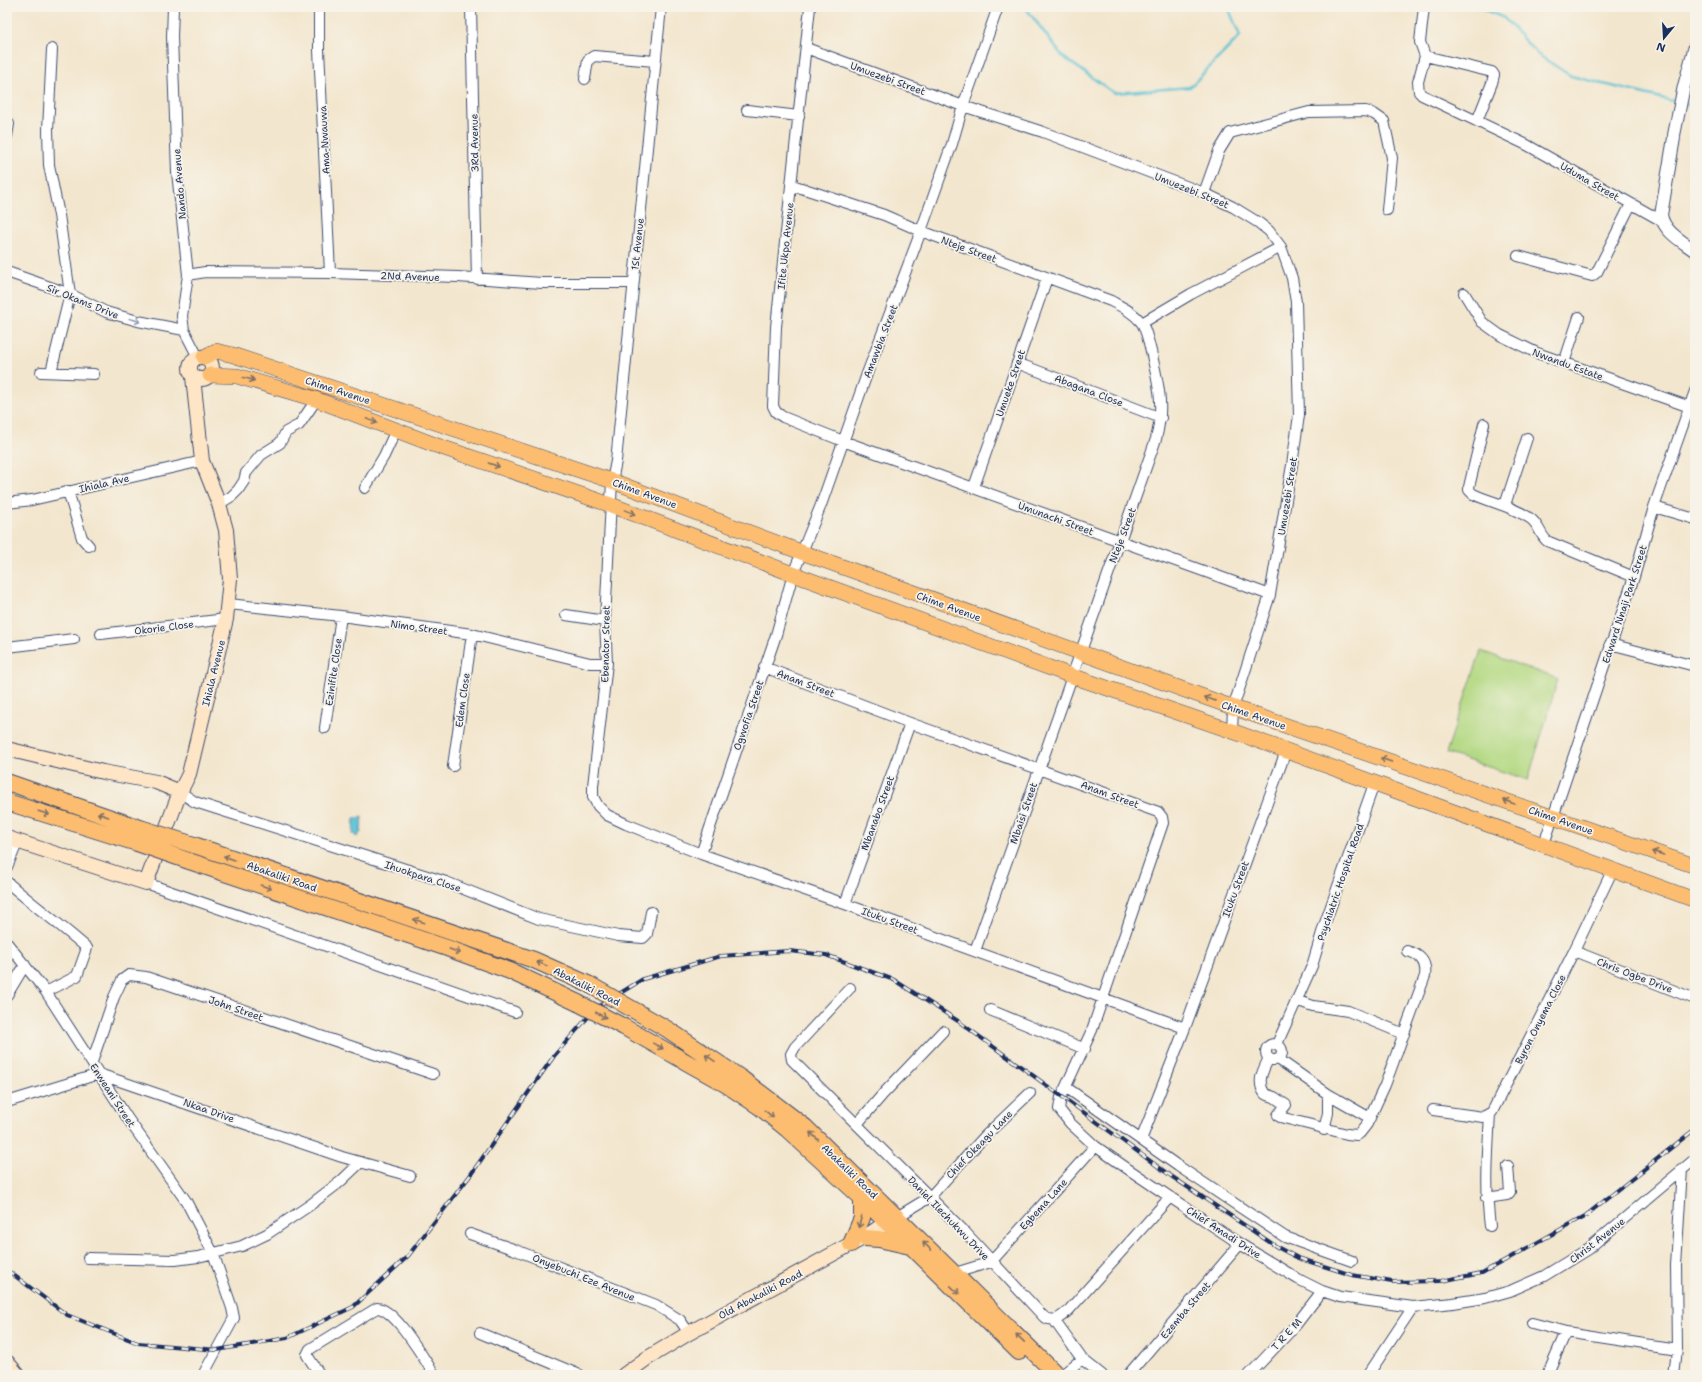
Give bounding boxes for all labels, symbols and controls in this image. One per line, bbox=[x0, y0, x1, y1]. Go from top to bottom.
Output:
north arrow bbox=[1644, 18, 1684, 58]
text: N bbox=[1654, 38, 1668, 56]
street label: Umuezebi Street bbox=[848, 59, 927, 98]
street label: Ama-Nwauwa bbox=[316, 105, 333, 174]
street label: 3Rd Avenue bbox=[467, 113, 482, 172]
street label: Nando Avenue bbox=[170, 148, 189, 220]
street label: Uduma Street bbox=[1558, 159, 1622, 204]
street label: Umuezebi Street bbox=[1153, 170, 1231, 211]
street label: Ifite Ukpo Avenue bbox=[774, 201, 797, 290]
street label: 1St Avenue bbox=[628, 217, 647, 271]
street label: Nteje Street bbox=[939, 233, 998, 266]
street label: 2Nd Avenue bbox=[380, 269, 440, 284]
street label: Sir Okams Drive bbox=[45, 281, 121, 322]
street label: Amawbia Street bbox=[860, 302, 901, 380]
one-way arrow bbox=[128, 317, 141, 324]
street label: Nwandu Estate bbox=[1531, 346, 1605, 383]
street label: Umueke Street bbox=[993, 348, 1028, 419]
street label: Abagana Close bbox=[1053, 371, 1125, 410]
street label: Chime Avenue bbox=[304, 374, 372, 407]
one-way arrow bbox=[242, 376, 255, 383]
one-way arrow bbox=[365, 417, 377, 425]
street label: Umuezebi Street bbox=[1275, 456, 1300, 536]
one-way arrow bbox=[487, 462, 500, 469]
street label: Ihiala Ave bbox=[78, 471, 131, 496]
street label: Chime Avenue bbox=[611, 476, 679, 511]
street label: Umunachi Street bbox=[1016, 499, 1096, 538]
street label: Nteje Street bbox=[1106, 506, 1139, 565]
one-way arrow bbox=[624, 509, 636, 517]
street label: Edward Nnaji Park Street bbox=[1599, 543, 1650, 665]
street label: Chime Avenue bbox=[915, 589, 983, 624]
street label: Ebenator Street bbox=[598, 605, 613, 683]
street label: Okorie Close bbox=[134, 617, 195, 638]
street label: Nimo Street bbox=[389, 617, 448, 638]
street label: Ezinifite Close bbox=[322, 637, 345, 707]
street label: Ihiala Avenue bbox=[199, 638, 228, 708]
street label: Anam Street bbox=[775, 666, 837, 700]
street label: Edem Close bbox=[452, 672, 473, 728]
street label: Ogwofia Street bbox=[730, 678, 767, 752]
one-way arrow bbox=[1204, 695, 1216, 703]
street label: Chime Avenue bbox=[1220, 698, 1288, 733]
one-way arrow bbox=[1379, 756, 1392, 763]
street label: Mbanabo Street bbox=[858, 774, 897, 852]
street label: Anam Street bbox=[1079, 778, 1141, 811]
street label: Mbaisi Street bbox=[1007, 780, 1040, 846]
one-way arrow bbox=[1503, 797, 1515, 805]
street label: Chime Avenue bbox=[1527, 803, 1595, 838]
one-way arrow bbox=[38, 810, 50, 818]
one-way arrow bbox=[96, 811, 109, 818]
street label: Psychiatric Hospital Road bbox=[1314, 821, 1367, 943]
one-way arrow bbox=[1652, 849, 1665, 856]
one-way arrow bbox=[223, 853, 235, 861]
street label: Abakaliki Road bbox=[245, 858, 319, 895]
street label: Ihuokpara Close bbox=[383, 858, 463, 895]
street label: Ituku Street bbox=[1219, 859, 1252, 919]
one-way arrow bbox=[259, 884, 272, 891]
street label: Ituku Street bbox=[860, 904, 920, 937]
one-way arrow bbox=[412, 917, 425, 924]
one-way arrow bbox=[449, 947, 461, 955]
street label: Chris Ogbe Drive bbox=[1595, 955, 1675, 996]
one-way arrow bbox=[536, 959, 548, 967]
street label: Abakaliki Road bbox=[551, 964, 623, 1009]
street label: Byron Onyema Close bbox=[1512, 972, 1569, 1066]
street label: John Street bbox=[207, 993, 265, 1024]
one-way arrow bbox=[595, 1012, 607, 1019]
one-way arrow bbox=[652, 1043, 664, 1051]
one-way arrow bbox=[705, 1054, 716, 1062]
street label: Enweani Street bbox=[87, 1061, 138, 1130]
street label: Nkaa Drive bbox=[181, 1096, 237, 1125]
street label: Chief Okeagu Lane bbox=[943, 1107, 1016, 1181]
one-way arrow bbox=[763, 1110, 774, 1119]
one-way arrow bbox=[809, 1131, 819, 1141]
street label: Abakaliki Road bbox=[819, 1141, 881, 1202]
street label: Daniel Ilechukwu Drive bbox=[905, 1174, 992, 1263]
street label: Egbema Lane bbox=[1017, 1176, 1070, 1233]
street label: Chief Amadi Drive bbox=[1184, 1203, 1264, 1262]
street label: Christ Avenue bbox=[1567, 1214, 1628, 1266]
one-way arrow bbox=[856, 1216, 864, 1229]
one-way arrow bbox=[922, 1242, 932, 1251]
street label: Onyebuchi Eze Avenue bbox=[531, 1251, 637, 1304]
street label: Old Abakaliki Road bbox=[716, 1266, 805, 1322]
street label: Ezemba Street bbox=[1158, 1279, 1213, 1342]
one-way arrow bbox=[950, 1285, 960, 1295]
street label: T R E M bbox=[1268, 1315, 1305, 1353]
one-way arrow bbox=[1015, 1333, 1025, 1342]

